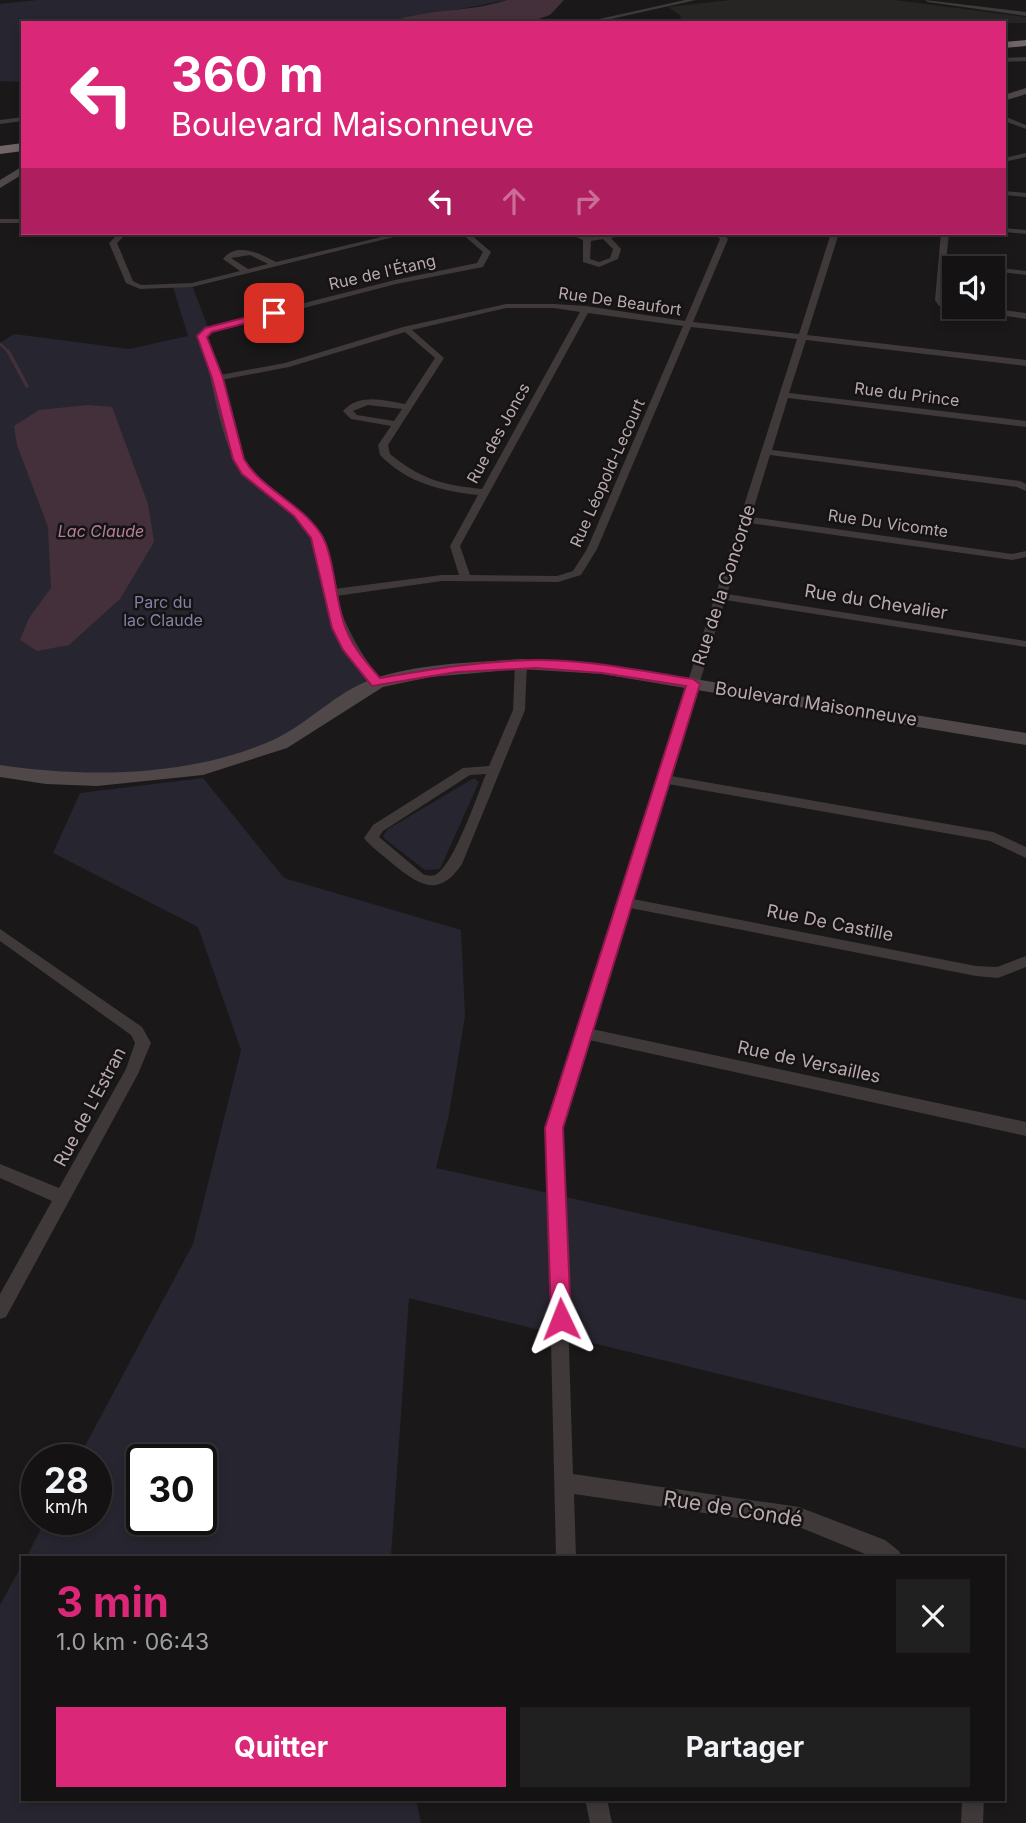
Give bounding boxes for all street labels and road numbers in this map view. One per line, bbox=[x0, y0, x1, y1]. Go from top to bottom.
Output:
street label: Rue de l'Étang bbox=[327, 250, 437, 294]
street label: Rue De Beaufort bbox=[557, 282, 683, 320]
street label: Rue du Prince bbox=[853, 378, 961, 410]
street label: Rue des Joncs bbox=[462, 379, 534, 487]
street label: Rue Léopold-Lecourt bbox=[565, 396, 649, 550]
street label: Rue de la Concorde bbox=[688, 502, 759, 668]
street label: Rue Du Vicomte bbox=[827, 505, 949, 541]
street label: Rue du Chevalier bbox=[803, 580, 949, 623]
street label: Boulevard Maisonneuve bbox=[714, 677, 919, 730]
street label: Rue De Castille bbox=[765, 900, 895, 945]
street label: Rue de Versailles bbox=[736, 1036, 883, 1087]
street label: Rue de L'Estran bbox=[49, 1044, 130, 1170]
street label: Rue de Condé bbox=[662, 1485, 804, 1532]

